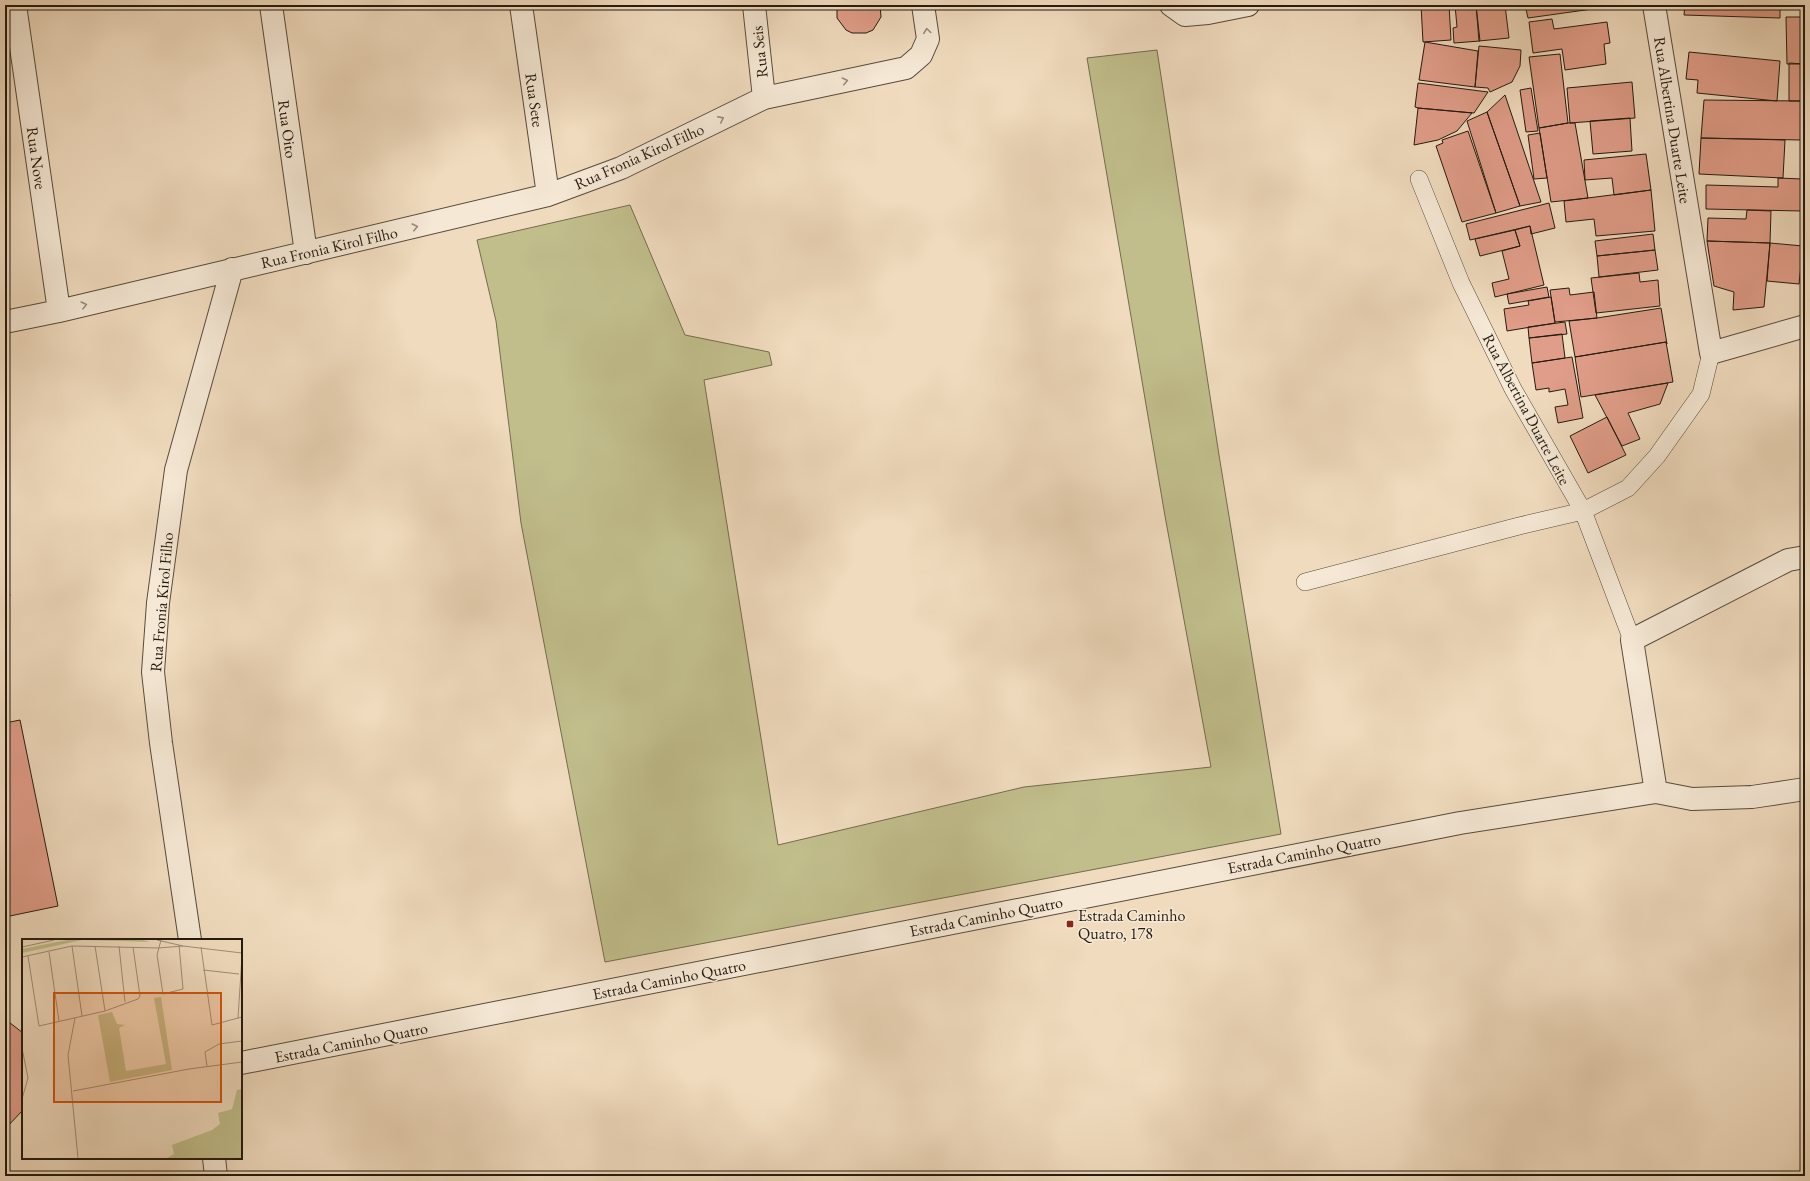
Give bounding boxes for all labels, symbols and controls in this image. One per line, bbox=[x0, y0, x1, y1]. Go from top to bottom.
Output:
street label: Rua Seis bbox=[746, 25, 773, 79]
one-way arrow bbox=[923, 28, 932, 34]
street label: Rua Albertina Duarte Leite bbox=[1649, 35, 1696, 205]
street label: Rua Sete bbox=[520, 72, 549, 128]
one-way arrow bbox=[841, 77, 848, 86]
street label: Rua Oito bbox=[273, 99, 302, 160]
one-way arrow bbox=[717, 116, 724, 124]
street label: Rua Fronia Kirol Filho bbox=[571, 118, 707, 194]
street label: Rua Nove bbox=[22, 126, 51, 191]
street label: Rua Fronia Kirol Filho bbox=[259, 222, 400, 273]
one-way arrow bbox=[412, 223, 418, 231]
one-way arrow bbox=[81, 301, 87, 309]
street label: Rua Albertina Duarte Leite bbox=[1478, 330, 1575, 489]
street label: Rua Fronia Kirol Filho bbox=[145, 531, 178, 673]
street label: Estrada Caminho Quatro bbox=[1226, 828, 1383, 879]
street label: Estrada Caminho Quatro bbox=[908, 891, 1065, 942]
place label: Estrada Caminho Quatro, 178 bbox=[1078, 905, 1185, 944]
marker: Estrada Caminho Quatro, 178 bbox=[1065, 919, 1075, 929]
inset map bbox=[22, 939, 242, 1159]
street label: Estrada Caminho Quatro bbox=[591, 954, 748, 1005]
street label: Estrada Caminho Quatro bbox=[273, 1017, 430, 1068]

